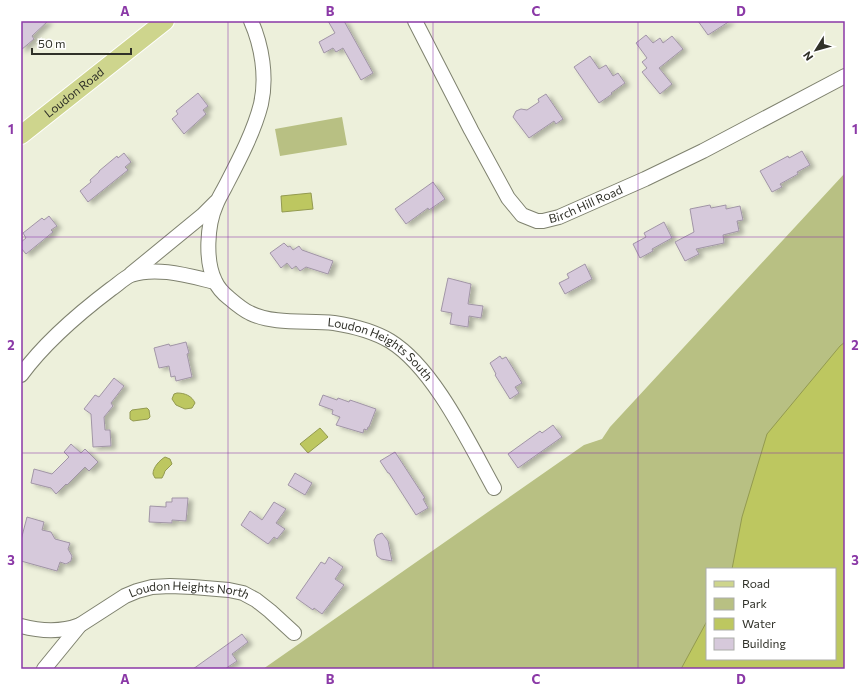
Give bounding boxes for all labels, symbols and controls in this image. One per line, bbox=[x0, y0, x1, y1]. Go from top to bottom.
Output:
text: A bbox=[120, 3, 130, 19]
text: B bbox=[326, 3, 335, 19]
text: C bbox=[532, 3, 541, 19]
text: D bbox=[736, 3, 746, 19]
scale bar bbox=[32, 30, 131, 56]
north arrow bbox=[796, 30, 836, 70]
text: 50 m bbox=[38, 36, 66, 50]
text: N bbox=[800, 49, 815, 64]
street label: Loudon Road bbox=[41, 64, 106, 120]
text: 1 bbox=[8, 121, 14, 137]
text: 1 bbox=[852, 121, 858, 137]
street label: Birch Hill Road bbox=[547, 182, 625, 225]
street label: Loudon Heights South bbox=[327, 314, 436, 383]
text: 2 bbox=[7, 337, 15, 353]
text: 2 bbox=[851, 337, 859, 353]
text: 3 bbox=[7, 552, 15, 568]
text: 3 bbox=[851, 552, 859, 568]
legend bbox=[706, 568, 836, 660]
text: Road bbox=[742, 576, 770, 590]
street label: Loudon Heights North bbox=[126, 578, 252, 601]
text: Park bbox=[742, 596, 768, 610]
text: Water bbox=[742, 616, 776, 630]
text: Building bbox=[742, 636, 786, 650]
text: A bbox=[120, 671, 130, 687]
text: B bbox=[326, 671, 335, 687]
text: C bbox=[532, 671, 541, 687]
text: D bbox=[736, 671, 746, 687]

